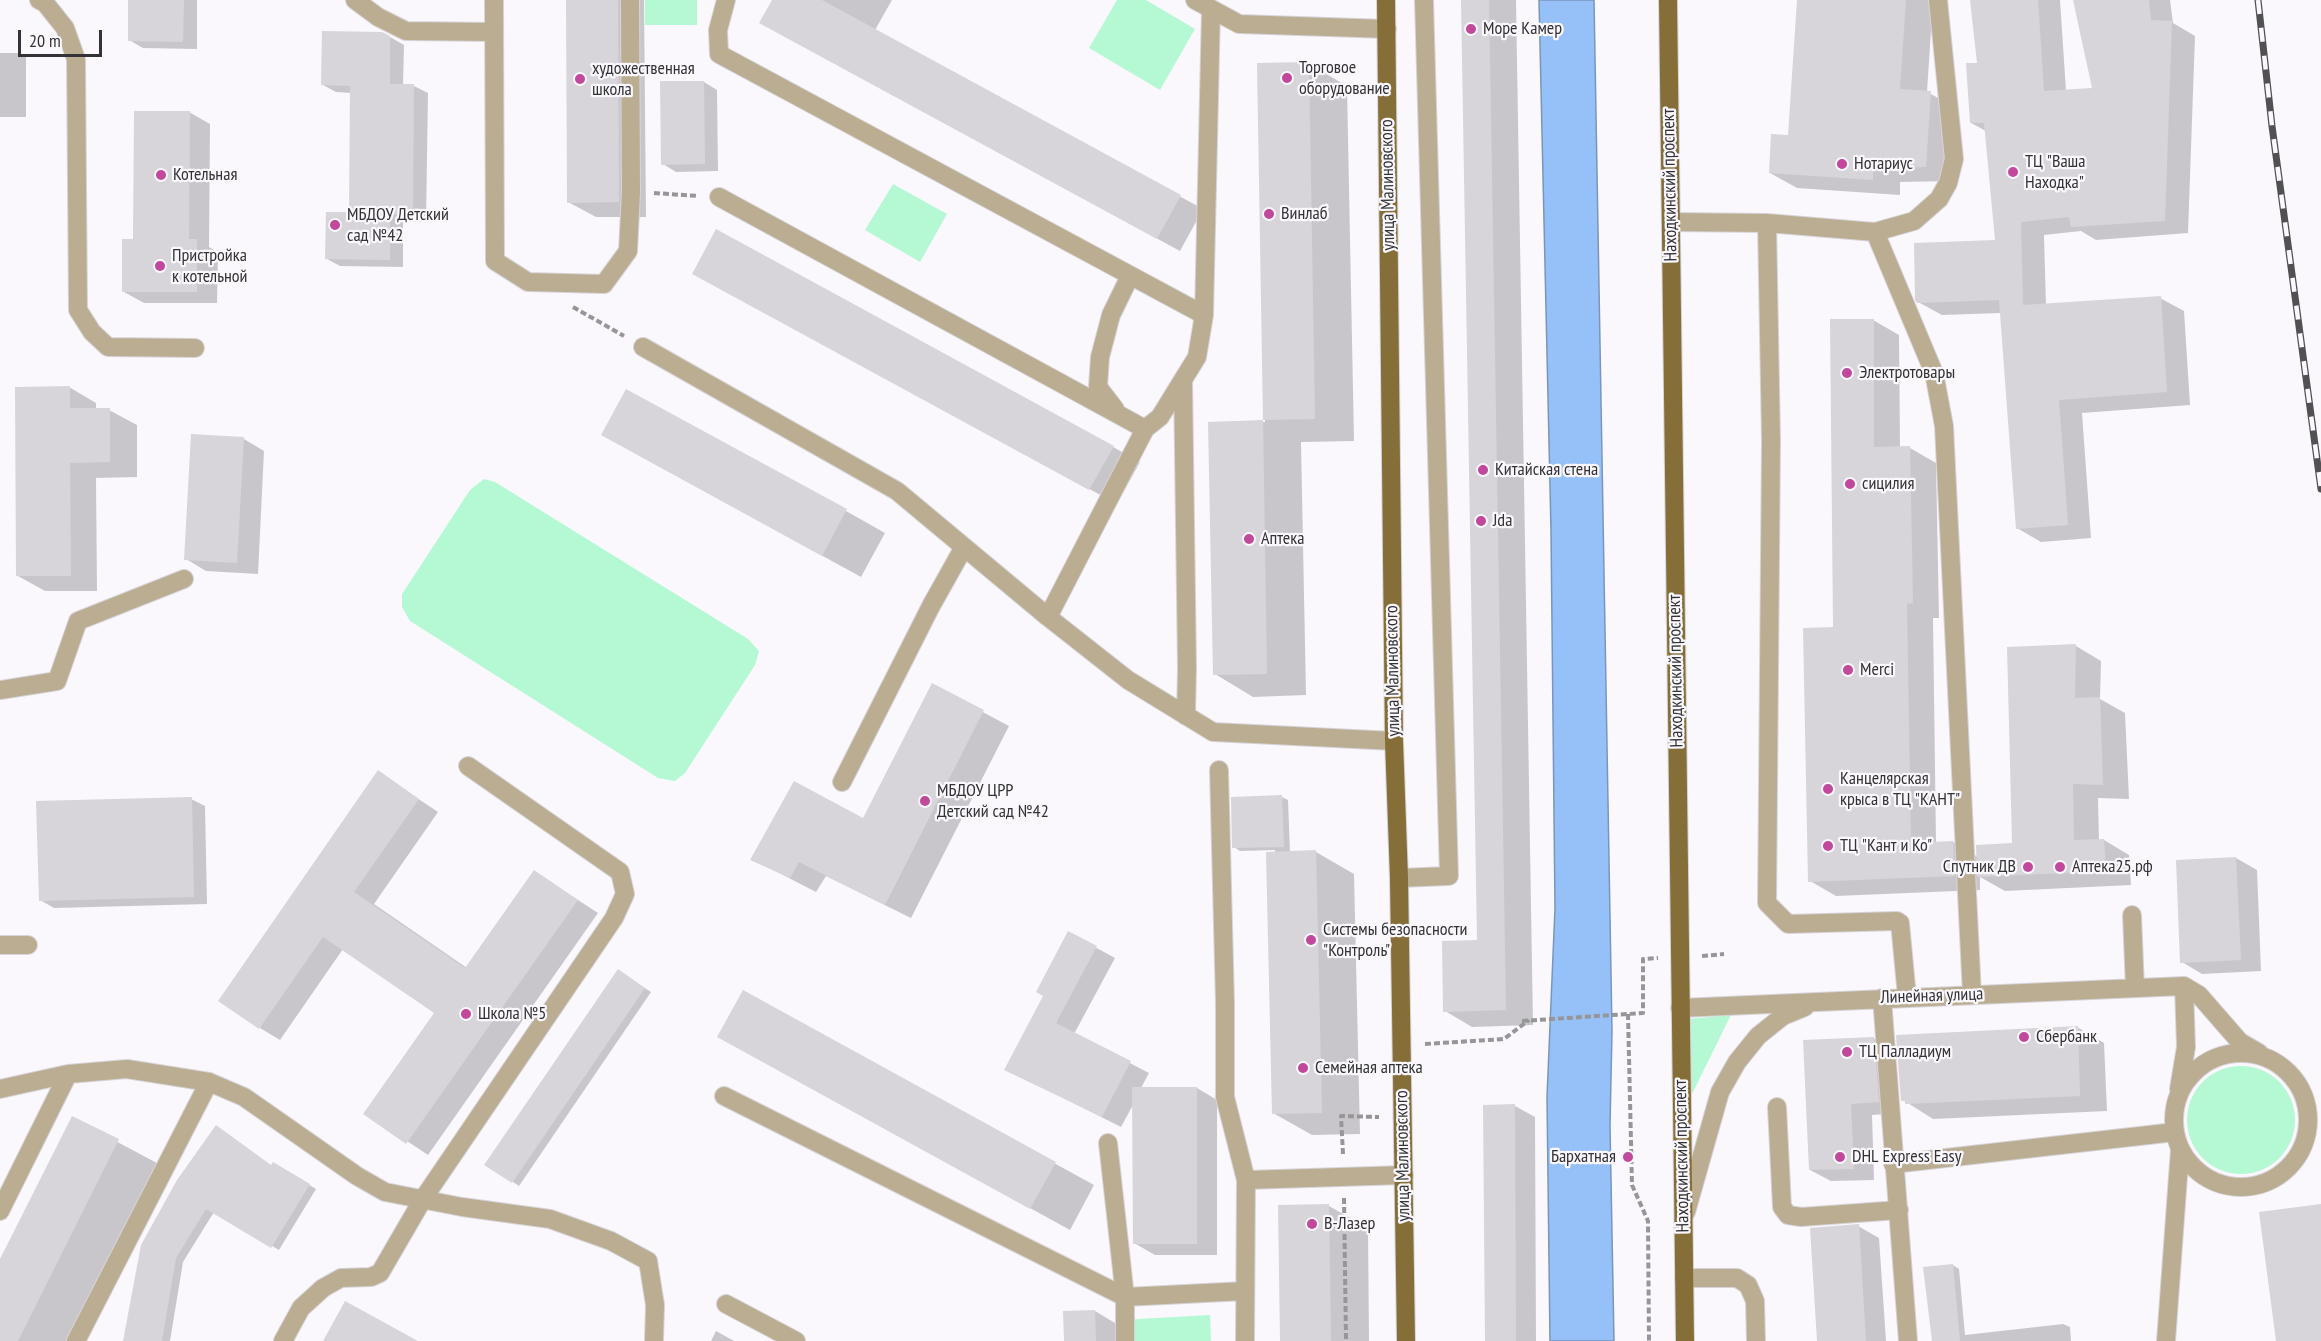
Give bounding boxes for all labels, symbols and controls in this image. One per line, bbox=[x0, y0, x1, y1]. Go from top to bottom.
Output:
scale bar bbox=[21, 18, 105, 56]
place label: Море Камер bbox=[1483, 18, 1562, 40]
marker: Море Камер bbox=[1464, 22, 1478, 36]
text: 20 m bbox=[29, 29, 61, 52]
place label: Торговое оборудование bbox=[1299, 57, 1390, 100]
place label: художественная школа bbox=[592, 58, 695, 100]
marker: Торговое оборудование bbox=[1280, 71, 1294, 85]
marker: художественная школа bbox=[573, 72, 587, 86]
street label: Находкинский проспект bbox=[1658, 108, 1682, 262]
street label: улица Малиновского bbox=[1376, 119, 1400, 251]
place label: ТЦ "Ваша Находка" bbox=[2025, 151, 2085, 194]
place label: Нотариус bbox=[1854, 153, 1913, 175]
marker: Нотариус bbox=[1835, 157, 1849, 171]
place label: Котельная bbox=[173, 164, 237, 186]
marker: ТЦ "Ваша Находка" bbox=[2006, 165, 2020, 179]
marker: Котельная bbox=[154, 168, 168, 182]
place label: Винлаб bbox=[1281, 203, 1327, 225]
place label: МБДОУ Детский сад №42 bbox=[347, 204, 449, 246]
marker: Винлаб bbox=[1262, 207, 1276, 221]
marker: МБДОУ Детский сад №42 bbox=[328, 218, 342, 232]
place label: Пристройка к котельной bbox=[172, 245, 247, 288]
marker: Пристройка к котельной bbox=[153, 259, 167, 273]
place label: Электротовары bbox=[1859, 362, 1955, 384]
marker: Электротовары bbox=[1840, 366, 1854, 380]
place label: Китайская стена bbox=[1495, 459, 1598, 481]
marker: Китайская стена bbox=[1476, 463, 1490, 477]
place label: сицилия bbox=[1862, 473, 1914, 495]
marker: сицилия bbox=[1843, 477, 1857, 491]
place label: Jda bbox=[1493, 510, 1512, 532]
marker: Jda bbox=[1474, 514, 1488, 528]
place label: Аптека bbox=[1261, 528, 1304, 550]
marker: Аптека bbox=[1242, 532, 1256, 546]
street label: Находкинский проспект bbox=[1664, 594, 1688, 748]
street label: улица Малиновского bbox=[1381, 605, 1405, 737]
place label: Merci bbox=[1860, 659, 1894, 681]
marker: Merci bbox=[1841, 663, 1855, 677]
place label: Канцелярская крыса в ТЦ "КАНТ" bbox=[1840, 768, 1960, 810]
place label: МБДОУ ЦРР Детский сад №42 bbox=[937, 780, 1049, 822]
marker: Канцелярская крыса в ТЦ "КАНТ" bbox=[1821, 782, 1835, 796]
marker: МБДОУ ЦРР Детский сад №42 bbox=[918, 794, 932, 808]
place label: ТЦ "Кант и Ко" bbox=[1840, 835, 1932, 857]
marker: ТЦ "Кант и Ко" bbox=[1821, 839, 1835, 853]
place label: Спутник ДВ bbox=[1943, 856, 2016, 878]
place label: Аптека25.рф bbox=[2072, 856, 2153, 878]
marker: Спутник ДВ bbox=[2021, 860, 2035, 874]
marker: Аптека25.рф bbox=[2053, 860, 2067, 874]
place label: Системы безопасности "Контроль" bbox=[1323, 919, 1467, 962]
marker: Системы безопасности "Контроль" bbox=[1304, 933, 1318, 947]
street label: Линейная улица bbox=[1880, 983, 1984, 1009]
place label: Школа №5 bbox=[478, 1003, 546, 1025]
marker: Школа №5 bbox=[459, 1007, 473, 1021]
place label: Сбербанк bbox=[2036, 1026, 2097, 1048]
marker: Сбербанк bbox=[2017, 1030, 2031, 1044]
place label: ТЦ Палладиум bbox=[1859, 1041, 1951, 1063]
marker: ТЦ Палладиум bbox=[1840, 1045, 1854, 1059]
place label: Семейная аптека bbox=[1315, 1057, 1423, 1079]
marker: Семейная аптека bbox=[1296, 1061, 1310, 1075]
street label: Находкинский проспект bbox=[1670, 1079, 1694, 1233]
street label: улица Малиновского bbox=[1391, 1090, 1415, 1222]
place label: Бархатная bbox=[1551, 1146, 1616, 1168]
place label: DHL Express Easy bbox=[1852, 1146, 1961, 1168]
marker: Бархатная bbox=[1621, 1150, 1635, 1164]
marker: DHL Express Easy bbox=[1833, 1150, 1847, 1164]
place label: В-Лазер bbox=[1324, 1213, 1375, 1235]
marker: В-Лазер bbox=[1305, 1217, 1319, 1231]

